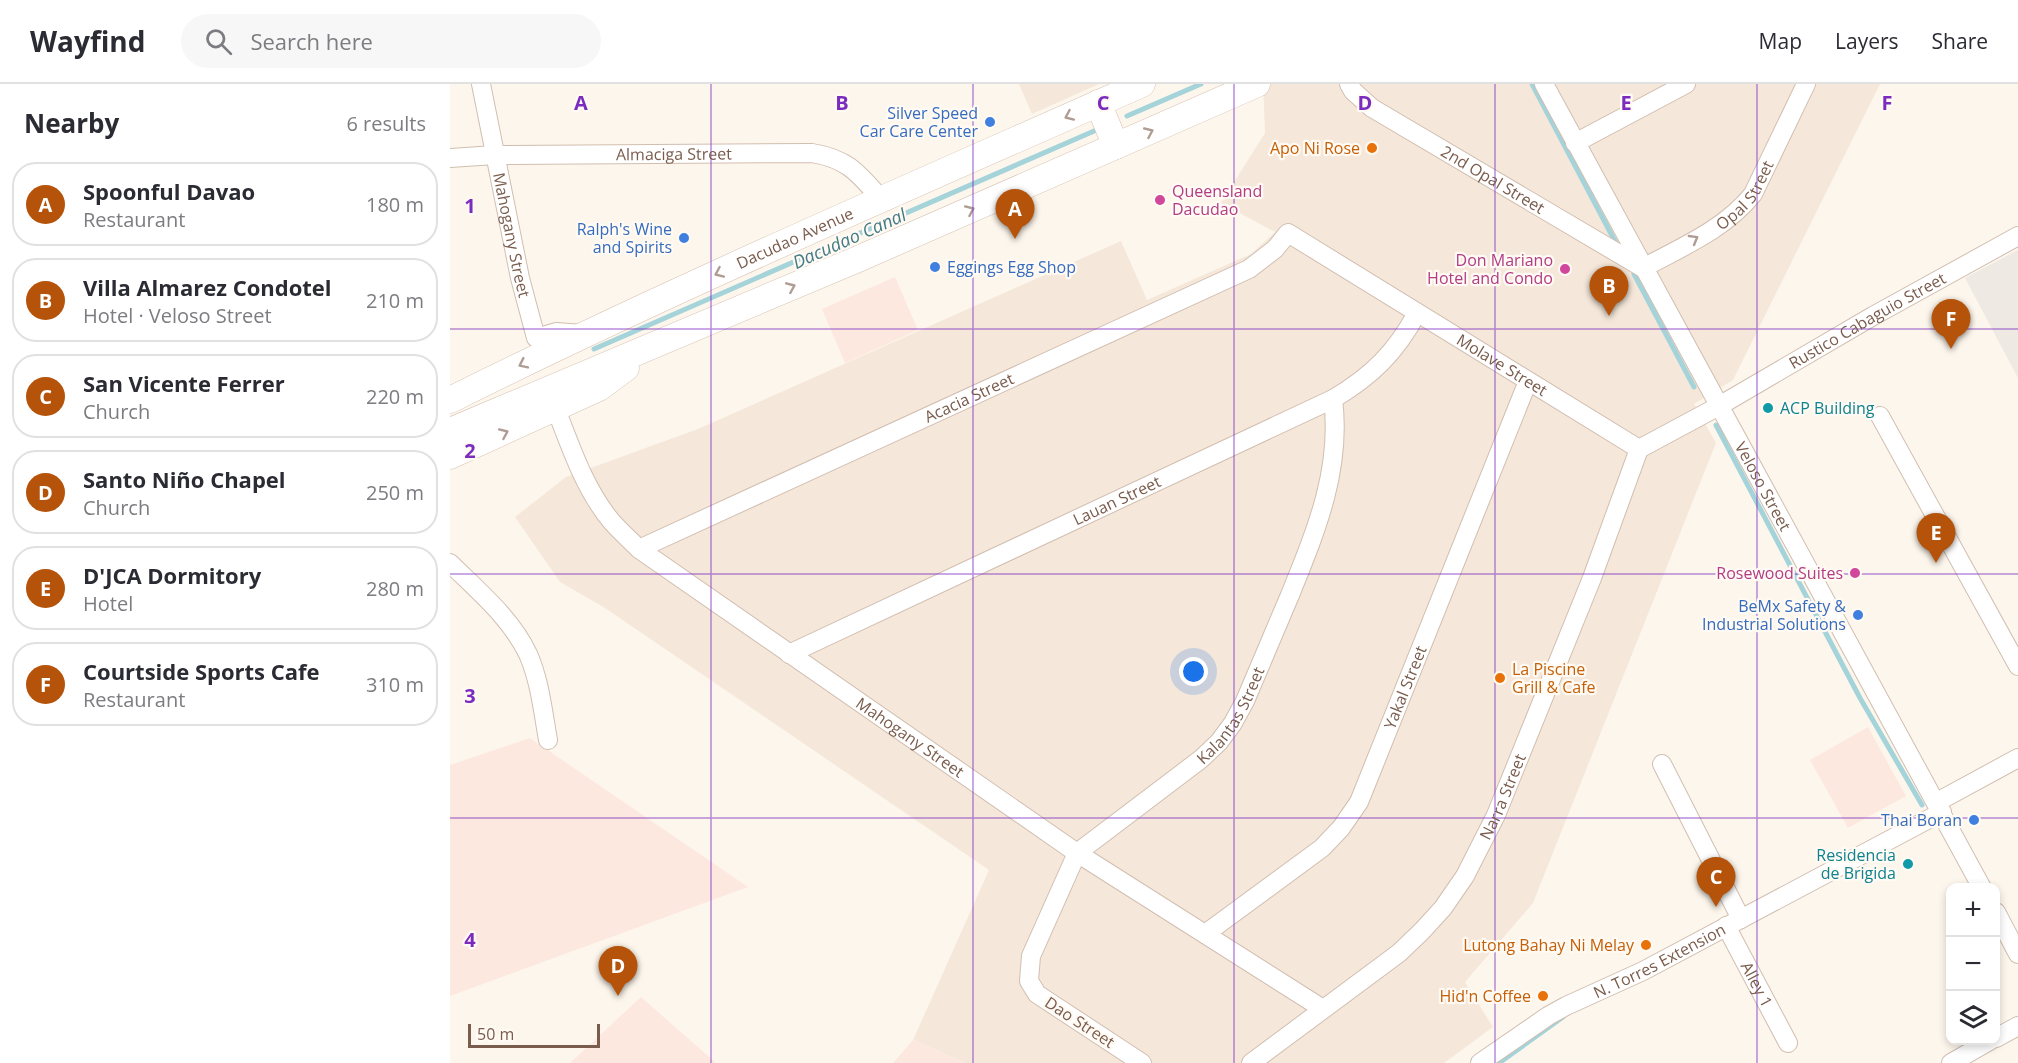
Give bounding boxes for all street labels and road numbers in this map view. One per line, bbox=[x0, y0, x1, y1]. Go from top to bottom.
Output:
street label: 2nd Opal Street bbox=[1437, 140, 1549, 219]
street label: Almaciga Street bbox=[616, 143, 732, 165]
street label: Opal Street bbox=[1711, 156, 1779, 235]
street label: Mahogany Street bbox=[488, 171, 536, 300]
street label: Dacudao Avenue bbox=[733, 202, 857, 274]
street label: Rustico Cabaguio Street bbox=[1785, 267, 1950, 374]
street label: Molave Street bbox=[1453, 328, 1552, 401]
street label: Acacia Street bbox=[921, 367, 1017, 428]
street label: Veloso Street bbox=[1730, 438, 1796, 535]
street label: Lauan Street bbox=[1069, 470, 1165, 530]
street label: Yakal Street bbox=[1378, 642, 1432, 732]
street label: Kalantas Street bbox=[1192, 663, 1269, 769]
street label: Mahogany Street bbox=[852, 692, 969, 783]
street label: Narra Street bbox=[1474, 750, 1531, 844]
street label: N. Torres Extension bbox=[1590, 918, 1729, 1003]
street label: Alley 1 bbox=[1736, 958, 1778, 1011]
street label: Dao Street bbox=[1041, 991, 1119, 1053]

